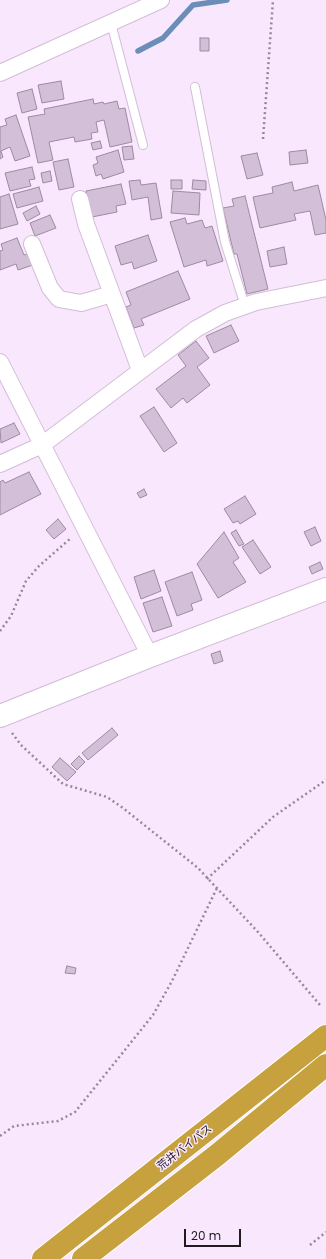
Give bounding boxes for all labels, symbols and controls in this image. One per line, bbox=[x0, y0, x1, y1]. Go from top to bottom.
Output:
street label: 荒井バイパス bbox=[155, 1122, 215, 1174]
scale bar bbox=[186, 1221, 243, 1247]
text: 20 m bbox=[191, 1227, 221, 1244]

